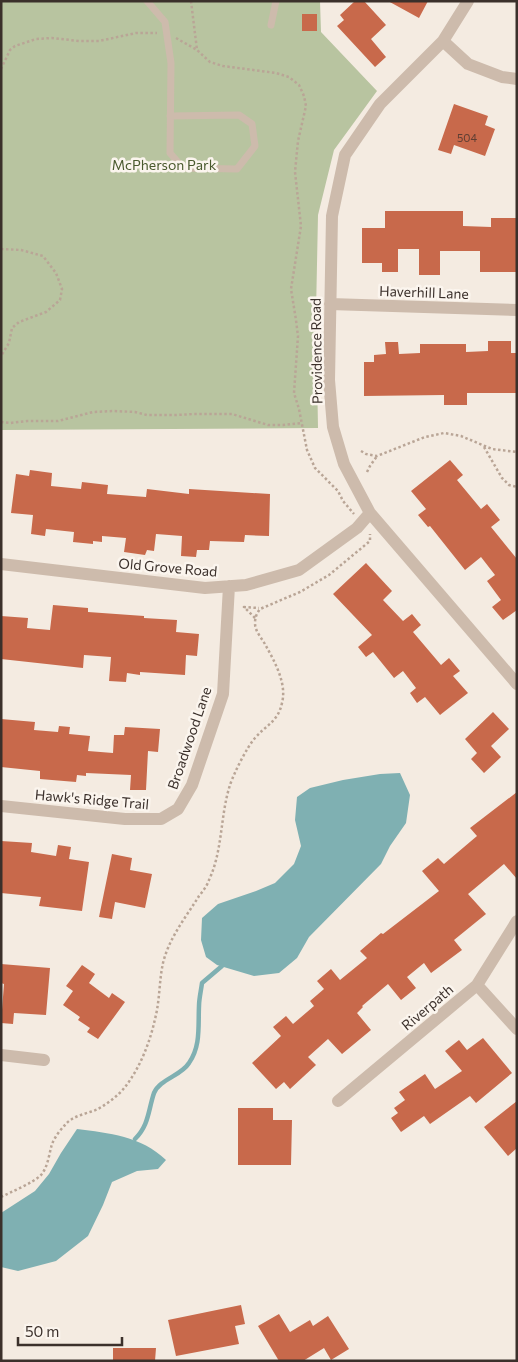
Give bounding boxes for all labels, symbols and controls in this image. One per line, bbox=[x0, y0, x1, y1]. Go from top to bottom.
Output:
house number: 504 bbox=[457, 131, 477, 144]
park label: McPherson Park bbox=[112, 156, 217, 173]
street label: Haverhill Lane bbox=[379, 282, 469, 302]
street label: Providence Road bbox=[307, 298, 325, 404]
street label: Old Grove Road bbox=[118, 554, 218, 580]
street label: Broadwood Lane bbox=[163, 684, 215, 792]
street label: Hawk's Ridge Trail bbox=[34, 786, 150, 812]
street label: Riverpath bbox=[398, 980, 456, 1034]
scale bar bbox=[18, 1314, 121, 1346]
text: 50 m bbox=[25, 1322, 59, 1340]

